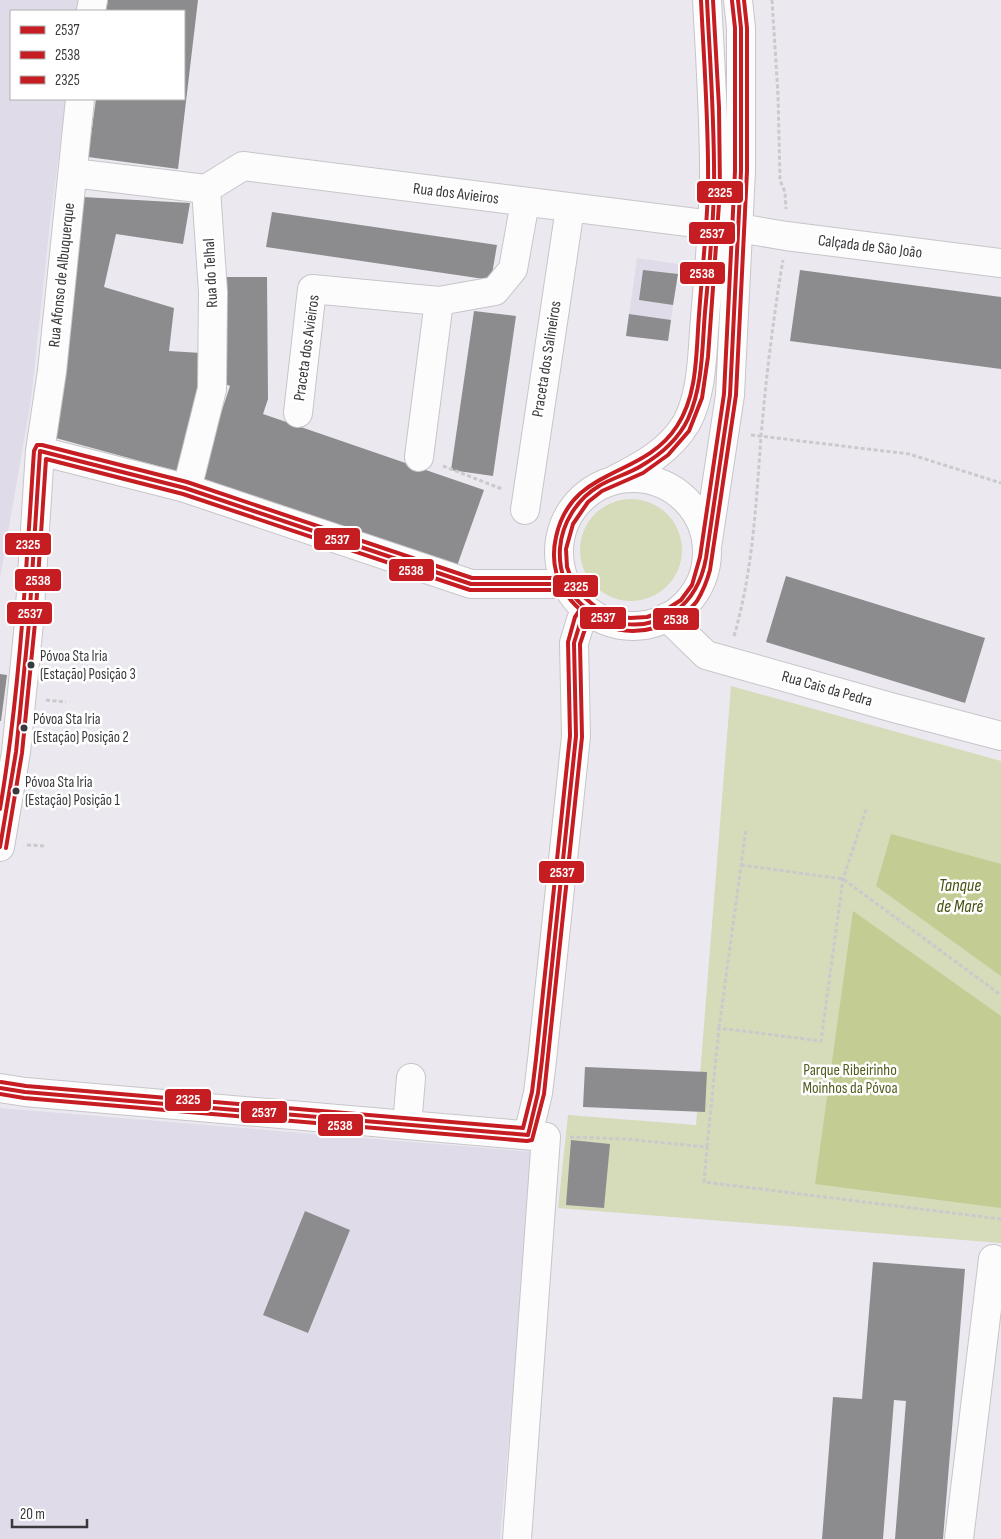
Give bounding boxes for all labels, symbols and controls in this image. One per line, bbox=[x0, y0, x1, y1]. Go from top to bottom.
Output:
legend bbox=[10, 10, 185, 100]
text: 2537 bbox=[55, 21, 79, 40]
text: 2538 bbox=[55, 46, 80, 65]
text: 2325 bbox=[55, 71, 80, 90]
street label: Rua dos Avieiros bbox=[412, 179, 500, 209]
line badge: 2325 bbox=[696, 180, 744, 204]
text: 2325 bbox=[708, 184, 732, 201]
street label: Rua Afonso de Albuquerque bbox=[45, 202, 79, 348]
line badge: 2537 bbox=[688, 221, 736, 245]
text: 2537 bbox=[700, 225, 725, 242]
street label: Calçada de São João bbox=[817, 231, 923, 263]
street label: Rua do Telhal bbox=[200, 238, 222, 308]
line badge: 2538 bbox=[679, 261, 726, 285]
text: 2538 bbox=[689, 265, 715, 282]
street label: Praceta dos Avieiros bbox=[290, 293, 324, 402]
street label: Praceta dos Salineiros bbox=[528, 299, 566, 418]
line badge: 2537 bbox=[313, 527, 361, 551]
text: 2537 bbox=[325, 531, 350, 548]
line badge: 2325 bbox=[4, 532, 52, 556]
text: 2325 bbox=[16, 536, 40, 553]
line badge: 2538 bbox=[388, 558, 435, 582]
text: 2538 bbox=[398, 562, 424, 579]
line badge: 2538 bbox=[14, 568, 62, 592]
text: 2538 bbox=[25, 572, 51, 589]
line badge: 2325 bbox=[552, 574, 599, 598]
text: 2325 bbox=[564, 578, 588, 595]
line badge: 2537 bbox=[6, 601, 53, 625]
text: 2537 bbox=[18, 605, 43, 622]
line badge: 2537 bbox=[579, 606, 627, 630]
line badge: 2538 bbox=[652, 607, 700, 631]
text: 2537 bbox=[591, 609, 616, 626]
text: 2538 bbox=[663, 611, 689, 628]
place label: Póvoa Sta Iria (Estação) Posição 3 bbox=[40, 647, 136, 684]
marker: Póvoa Sta Iria (Estação) Posição 3 bbox=[26, 660, 36, 670]
street label: Rua Cais da Pedra bbox=[779, 667, 875, 711]
place label: Póvoa Sta Iria (Estação) Posição 2 bbox=[33, 710, 129, 747]
marker: Póvoa Sta Iria (Estação) Posição 2 bbox=[19, 723, 29, 733]
place label: Póvoa Sta Iria (Estação) Posição 1 bbox=[25, 773, 120, 810]
marker: Póvoa Sta Iria (Estação) Posição 1 bbox=[11, 786, 21, 796]
line badge: 2537 bbox=[538, 860, 585, 884]
text: 2537 bbox=[550, 864, 575, 881]
water label: Tanque de Maré bbox=[937, 875, 983, 917]
park label: Parque Ribeirinho Moinhos da Póvoa bbox=[802, 1061, 898, 1098]
line badge: 2325 bbox=[164, 1088, 212, 1112]
text: 2325 bbox=[176, 1091, 200, 1108]
line badge: 2537 bbox=[240, 1100, 288, 1124]
text: 2537 bbox=[252, 1104, 277, 1121]
line badge: 2538 bbox=[317, 1113, 364, 1137]
text: 2538 bbox=[327, 1117, 353, 1134]
scale bar bbox=[12, 1496, 88, 1528]
text: 20 m bbox=[20, 1505, 45, 1524]

